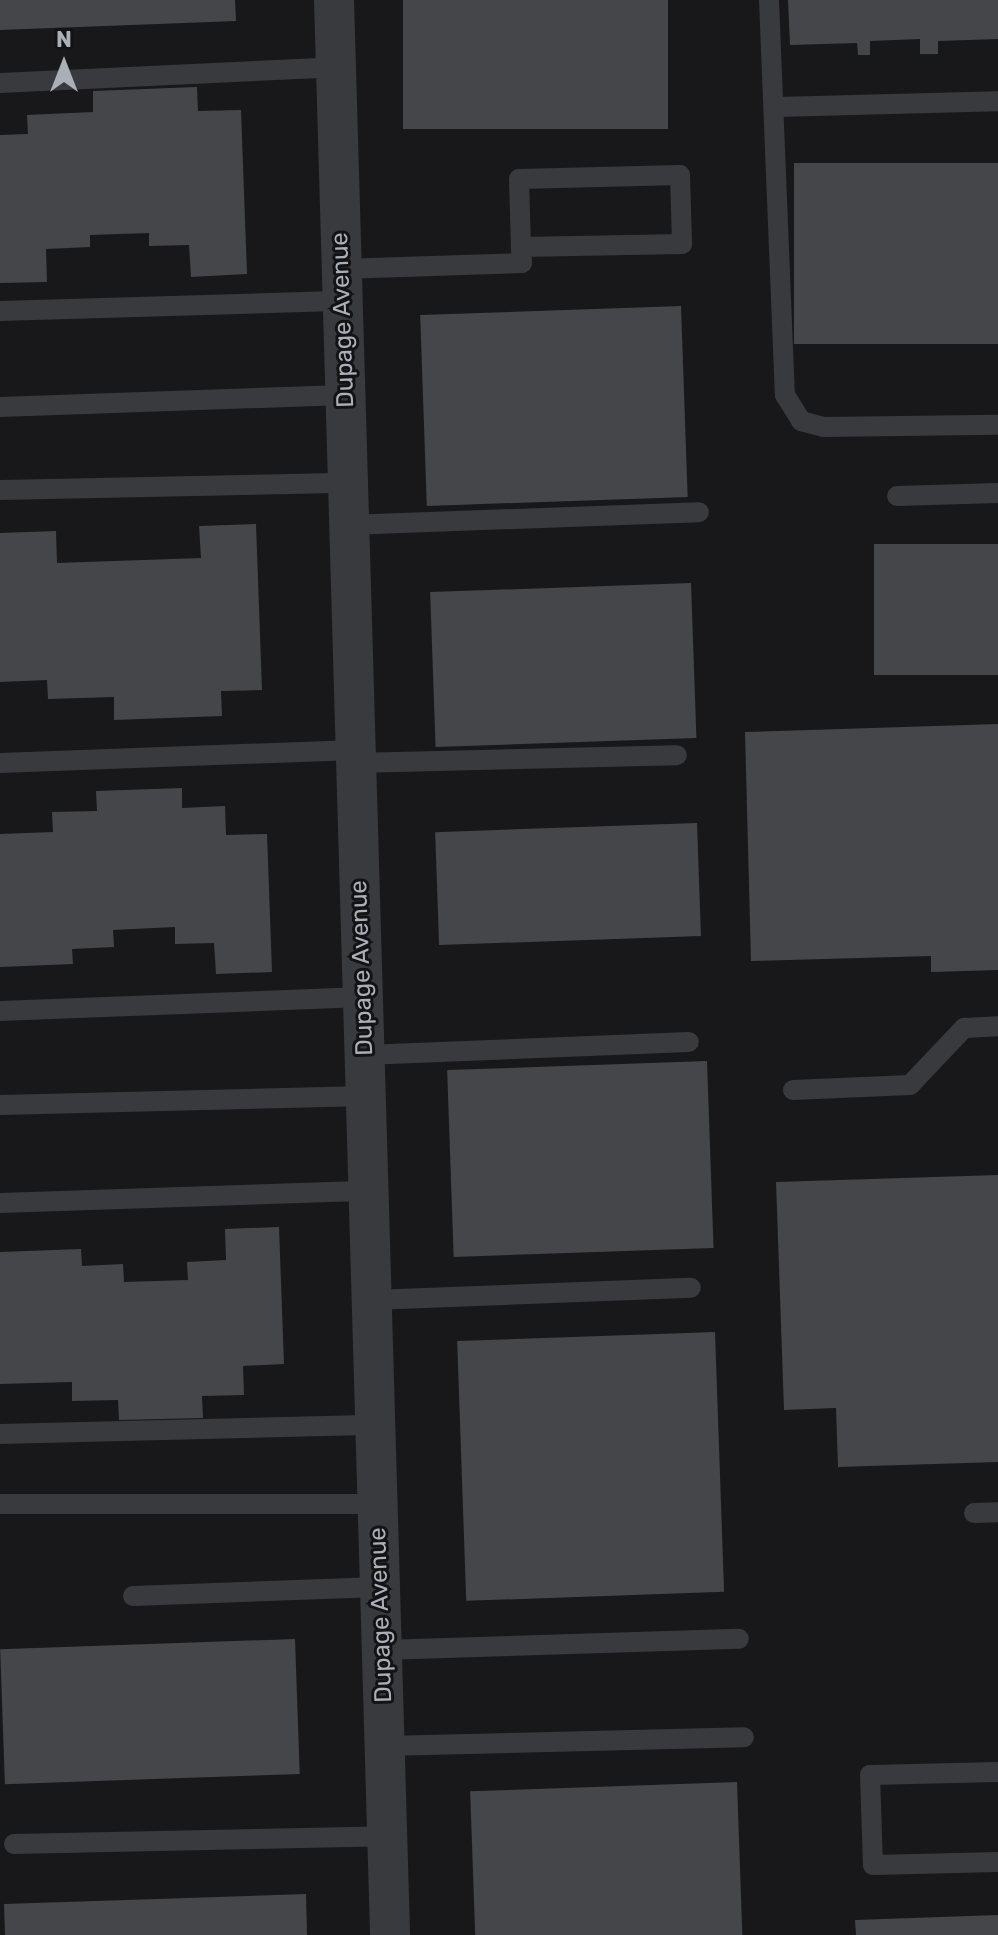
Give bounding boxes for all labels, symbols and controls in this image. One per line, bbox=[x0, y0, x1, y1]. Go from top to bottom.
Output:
north arrow bbox=[24, 24, 104, 104]
text: N bbox=[56, 26, 72, 53]
street label: Dupage Avenue bbox=[326, 231, 360, 409]
street label: Dupage Avenue bbox=[345, 879, 379, 1057]
street label: Dupage Avenue bbox=[364, 1526, 398, 1704]

